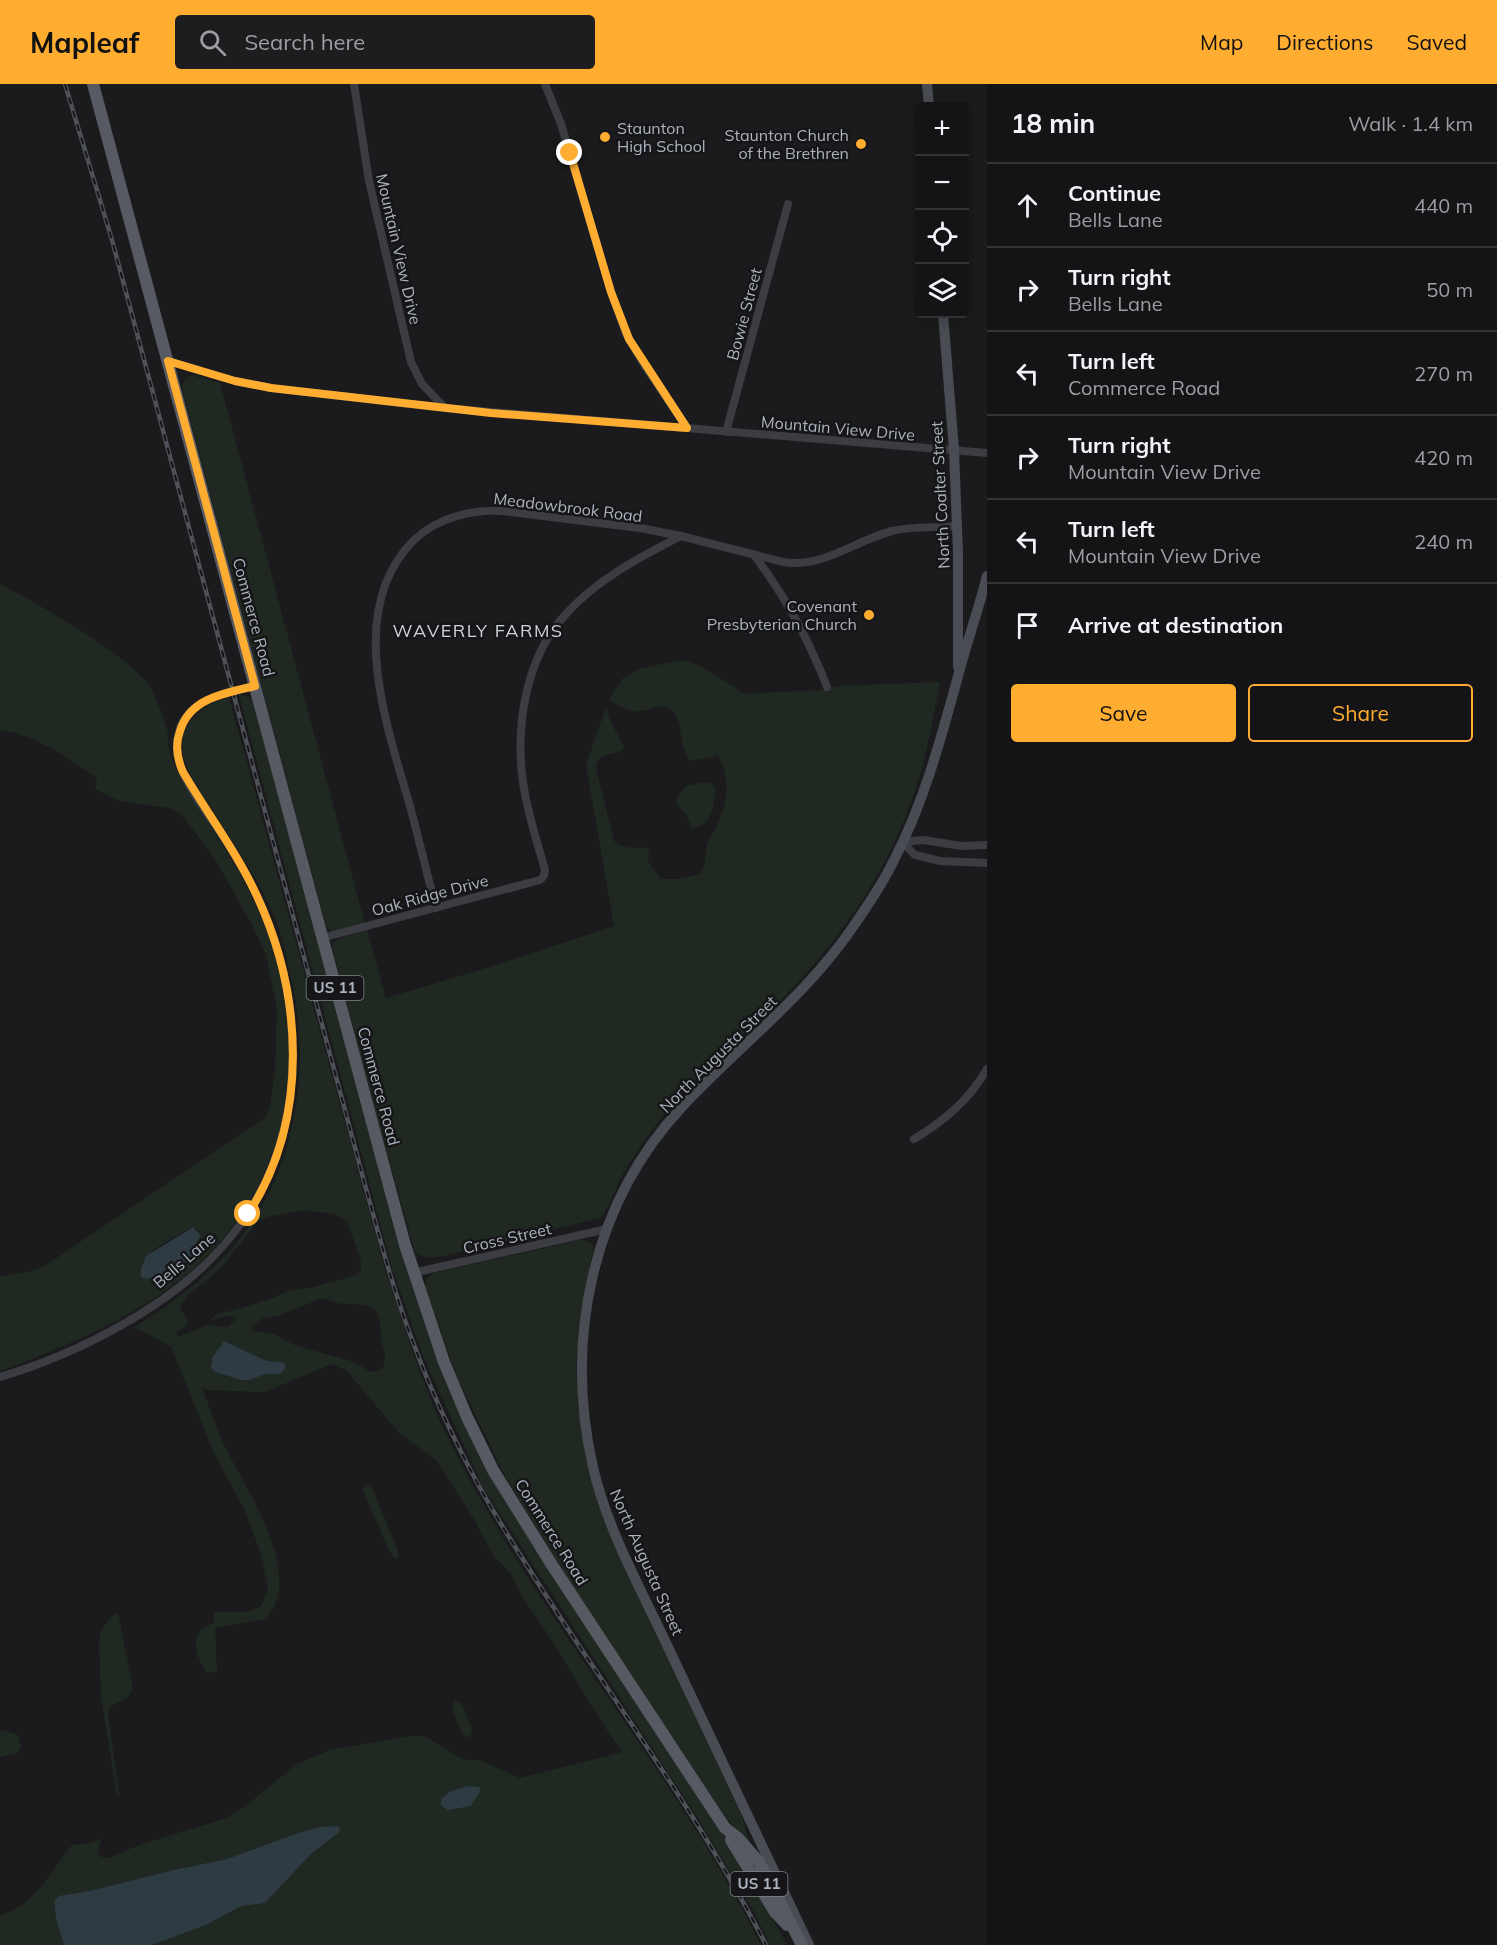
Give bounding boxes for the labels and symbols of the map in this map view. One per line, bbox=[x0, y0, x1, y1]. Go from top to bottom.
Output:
place label: Staunton High School bbox=[617, 118, 706, 156]
place label: Staunton Church of the Brethren bbox=[724, 125, 849, 163]
marker: Staunton High School bbox=[598, 130, 612, 144]
marker: Staunton Church of the Brethren bbox=[854, 137, 868, 151]
route end bbox=[556, 139, 582, 165]
street label: Mountain View Drive bbox=[372, 172, 426, 326]
street label: Bowie Street bbox=[722, 265, 766, 362]
street label: Mountain View Drive bbox=[760, 411, 916, 445]
street label: North Coalter Street bbox=[926, 420, 954, 569]
street label: Meadowbrook Road bbox=[492, 488, 644, 526]
street label: Commerce Road bbox=[229, 556, 279, 678]
place label: Covenant Presbyterian Church bbox=[707, 596, 857, 634]
marker: Covenant Presbyterian Church bbox=[862, 608, 876, 622]
district label: WAVERLY FARMS bbox=[392, 619, 564, 642]
street label: Oak Ridge Drive bbox=[369, 870, 491, 920]
road number: US 11 bbox=[306, 976, 364, 1000]
street label: North Augusta Street bbox=[655, 991, 781, 1117]
street label: Commerce Road bbox=[354, 1025, 404, 1147]
route start bbox=[234, 1200, 260, 1226]
street label: Cross Street bbox=[461, 1218, 554, 1258]
street label: Bells Lane bbox=[149, 1228, 219, 1292]
street label: Commerce Road bbox=[511, 1475, 593, 1589]
street label: North Augusta Street bbox=[606, 1486, 688, 1639]
road number: US 11 bbox=[730, 1872, 788, 1896]

